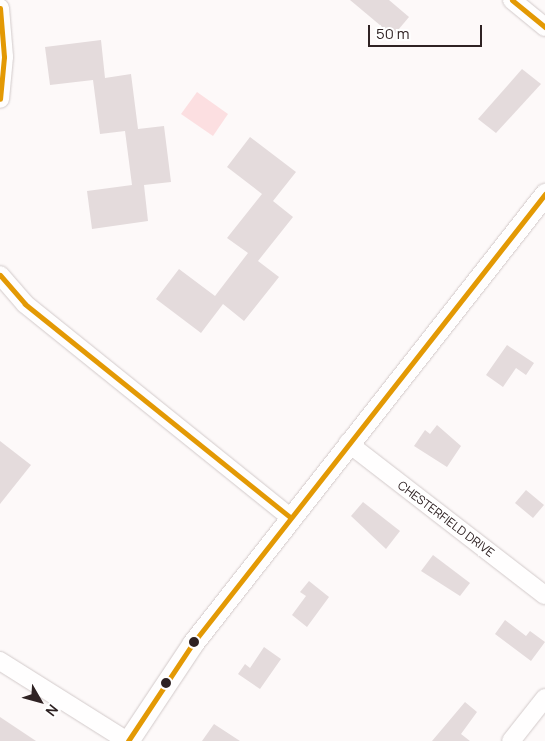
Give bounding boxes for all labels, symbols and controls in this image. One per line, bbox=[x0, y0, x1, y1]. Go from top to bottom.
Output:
scale bar bbox=[370, 15, 484, 47]
text: 50 m bbox=[376, 23, 410, 44]
street label: CHESTERFIELD DRIVE bbox=[395, 478, 497, 560]
unlabelled marker bbox=[189, 637, 199, 647]
north arrow bbox=[15, 676, 65, 726]
unlabelled marker bbox=[161, 678, 171, 688]
text: N bbox=[42, 701, 63, 720]

